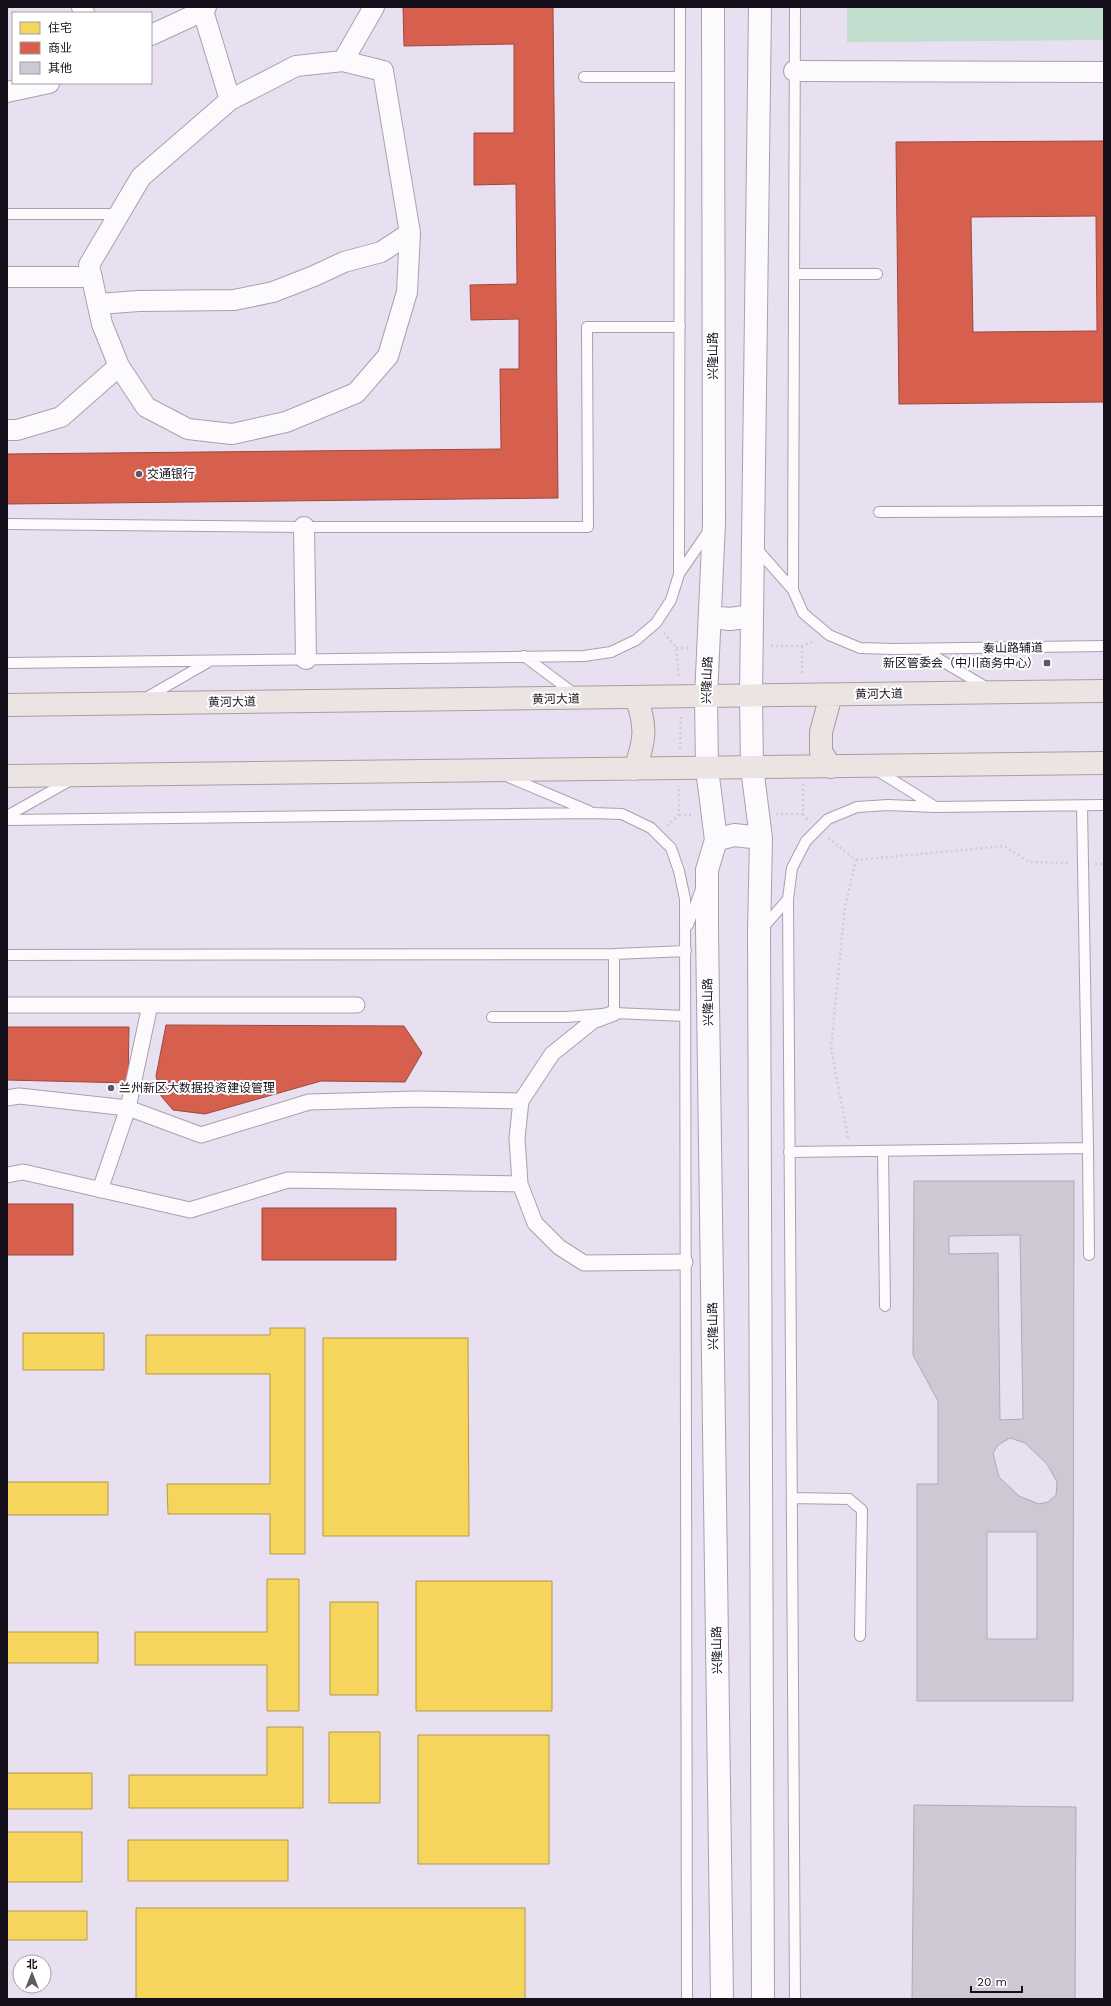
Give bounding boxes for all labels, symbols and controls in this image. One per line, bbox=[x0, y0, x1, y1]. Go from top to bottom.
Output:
legend bbox=[12, 12, 152, 84]
text: 住宅 bbox=[48, 21, 72, 35]
text: 商业 bbox=[48, 41, 72, 55]
text: 其他 bbox=[48, 61, 72, 75]
street label: 兴隆山路 bbox=[706, 332, 720, 380]
place label: 交通银行 bbox=[147, 467, 195, 481]
marker: 交通银行 bbox=[134, 469, 144, 479]
street label: 秦山路辅道 bbox=[983, 640, 1043, 656]
street label: 兴隆山路 bbox=[699, 656, 715, 704]
place label: 新区管委会（中川商务中心） bbox=[883, 656, 1039, 670]
marker: 新区管委会（中川商务中心） bbox=[1042, 658, 1052, 668]
street label: 黄河大道 bbox=[855, 687, 903, 701]
street label: 黄河大道 bbox=[532, 692, 580, 706]
street label: 黄河大道 bbox=[208, 695, 256, 709]
street label: 兴隆山路 bbox=[701, 978, 715, 1026]
place label: 兰州新区大数据投资建设管理 bbox=[119, 1081, 275, 1095]
marker: 兰州新区大数据投资建设管理 bbox=[106, 1083, 116, 1093]
street label: 兴隆山路 bbox=[706, 1302, 720, 1350]
street label: 兴隆山路 bbox=[710, 1626, 724, 1674]
north arrow bbox=[12, 1954, 52, 1994]
text: 北 bbox=[27, 1958, 38, 1971]
scale bar bbox=[971, 1968, 1022, 1994]
text: 20 m bbox=[977, 1975, 1007, 1989]

